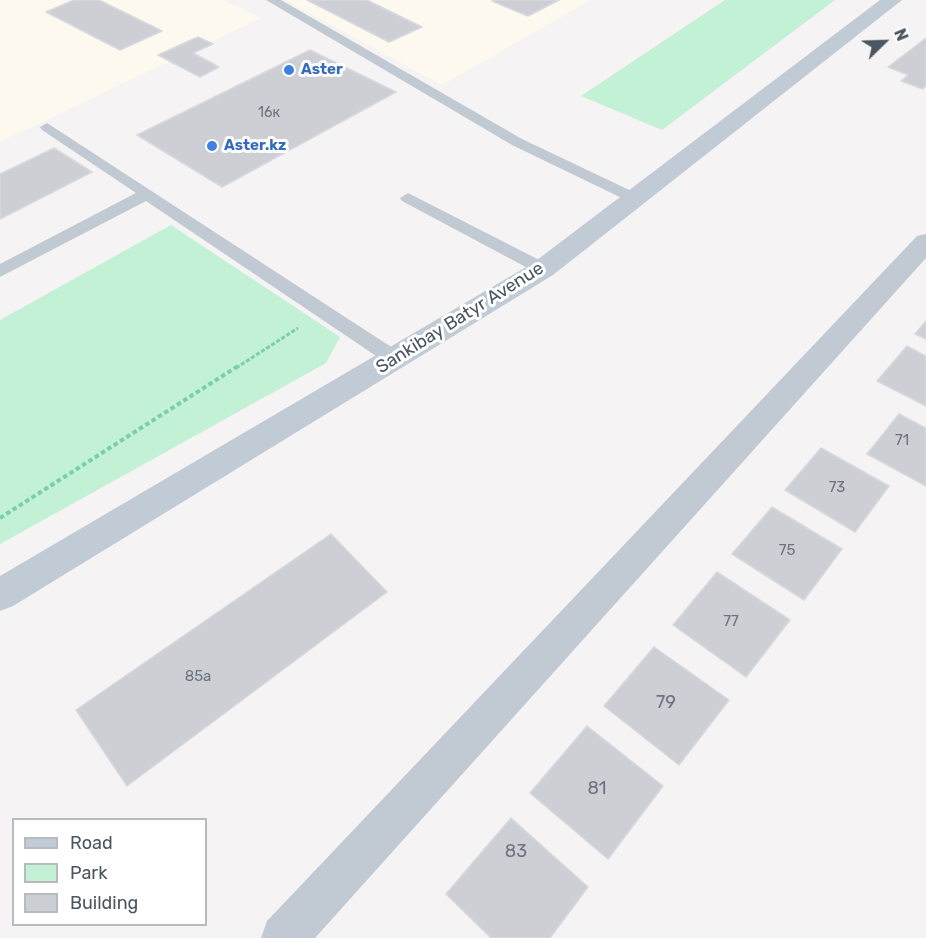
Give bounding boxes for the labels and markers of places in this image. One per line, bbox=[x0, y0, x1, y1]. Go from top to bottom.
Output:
place label: Aster bbox=[301, 61, 343, 79]
marker: Aster bbox=[282, 63, 296, 77]
place label: Aster.kz bbox=[224, 137, 286, 155]
marker: Aster.kz bbox=[205, 139, 219, 153]

